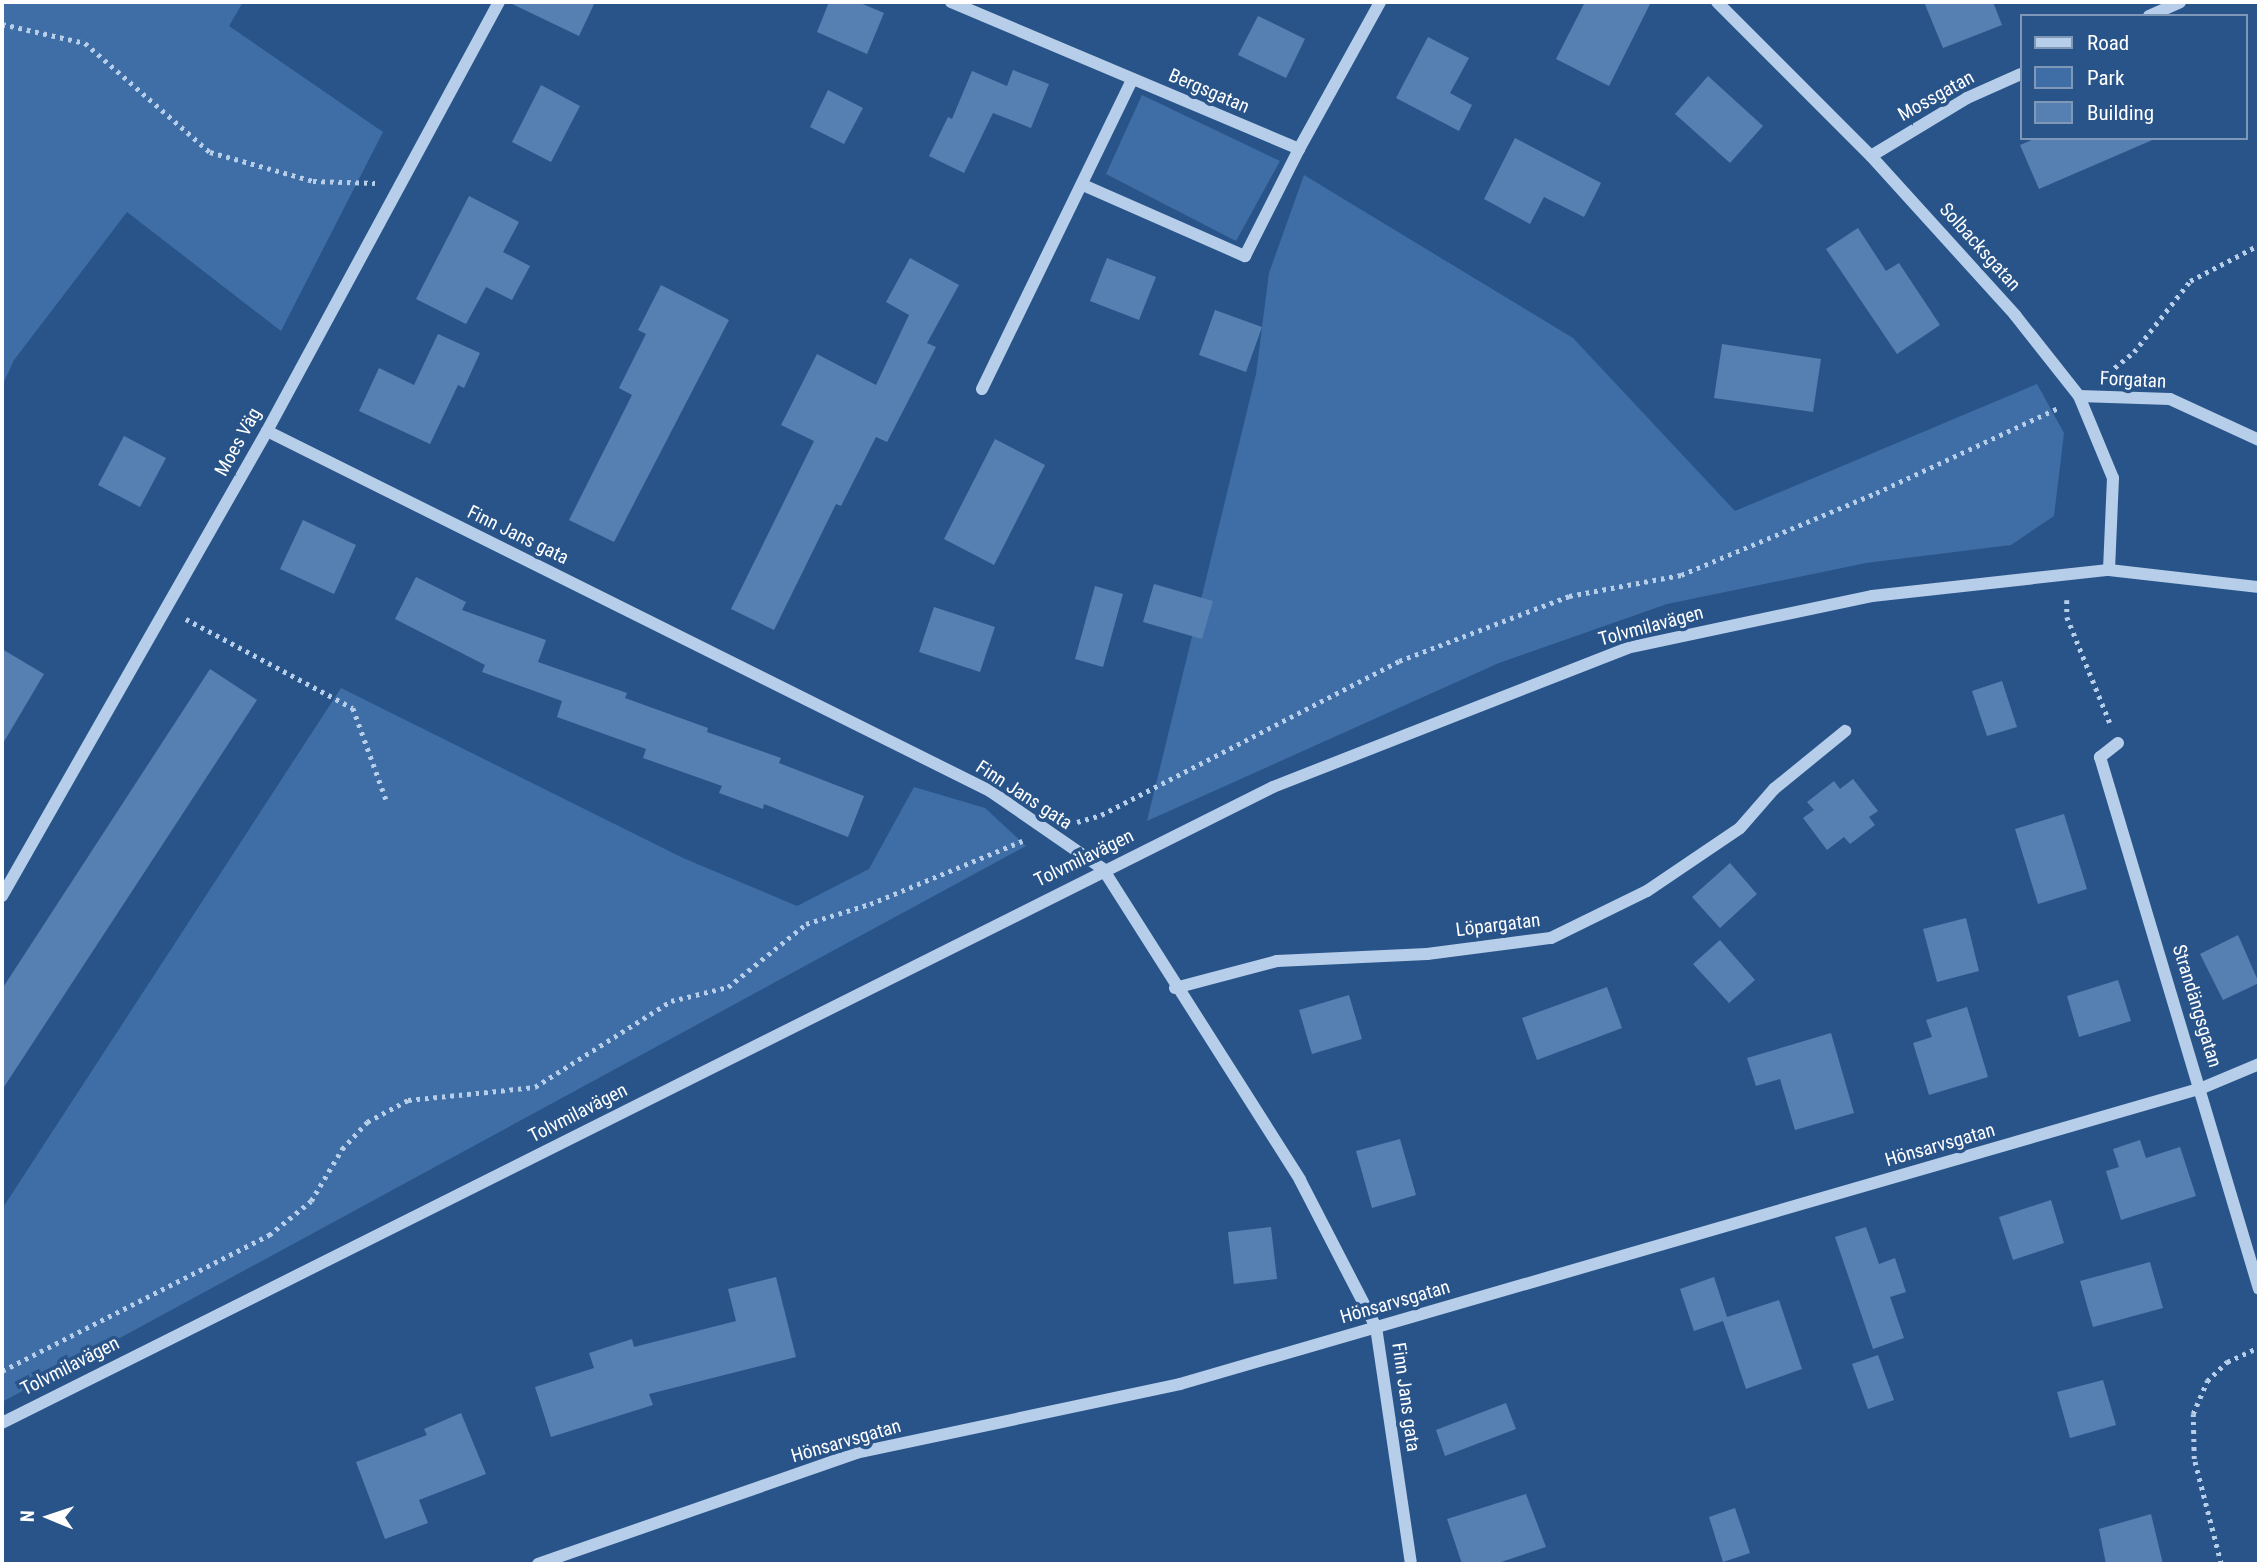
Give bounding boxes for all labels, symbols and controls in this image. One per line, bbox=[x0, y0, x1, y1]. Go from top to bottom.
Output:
legend bbox=[2020, 14, 2247, 140]
text: Road bbox=[2087, 31, 2129, 55]
street label: Bergsgatan bbox=[1165, 64, 1253, 118]
street label: Mossgatan bbox=[1894, 66, 1978, 126]
text: Park bbox=[2087, 66, 2124, 90]
text: Building bbox=[2087, 101, 2154, 125]
street label: Solbacksgatan bbox=[1935, 198, 2025, 296]
street label: Forgatan bbox=[2099, 367, 2167, 393]
street label: Moes Väg bbox=[210, 404, 266, 480]
street label: Finn Jans gata bbox=[464, 501, 572, 569]
street label: Tolvmilavägen bbox=[1596, 601, 1706, 651]
street label: Finn Jans gata bbox=[972, 755, 1076, 835]
street label: Tolvmilavägen bbox=[1031, 824, 1137, 892]
street label: Löpargatan bbox=[1454, 909, 1542, 941]
street label: Strandängsgatan bbox=[2167, 942, 2227, 1070]
street label: Tolvmilavägen bbox=[525, 1078, 631, 1148]
street label: Hönsarvsgatan bbox=[1882, 1118, 1998, 1172]
street label: Hönsarvsgatan bbox=[1337, 1275, 1453, 1329]
street label: Tolvmilavägen bbox=[17, 1331, 123, 1401]
street label: Finn Jans gata bbox=[1387, 1341, 1425, 1453]
street label: Hönsarvsgatan bbox=[788, 1414, 904, 1468]
north arrow bbox=[14, 1482, 84, 1552]
text: N bbox=[16, 1510, 39, 1522]

